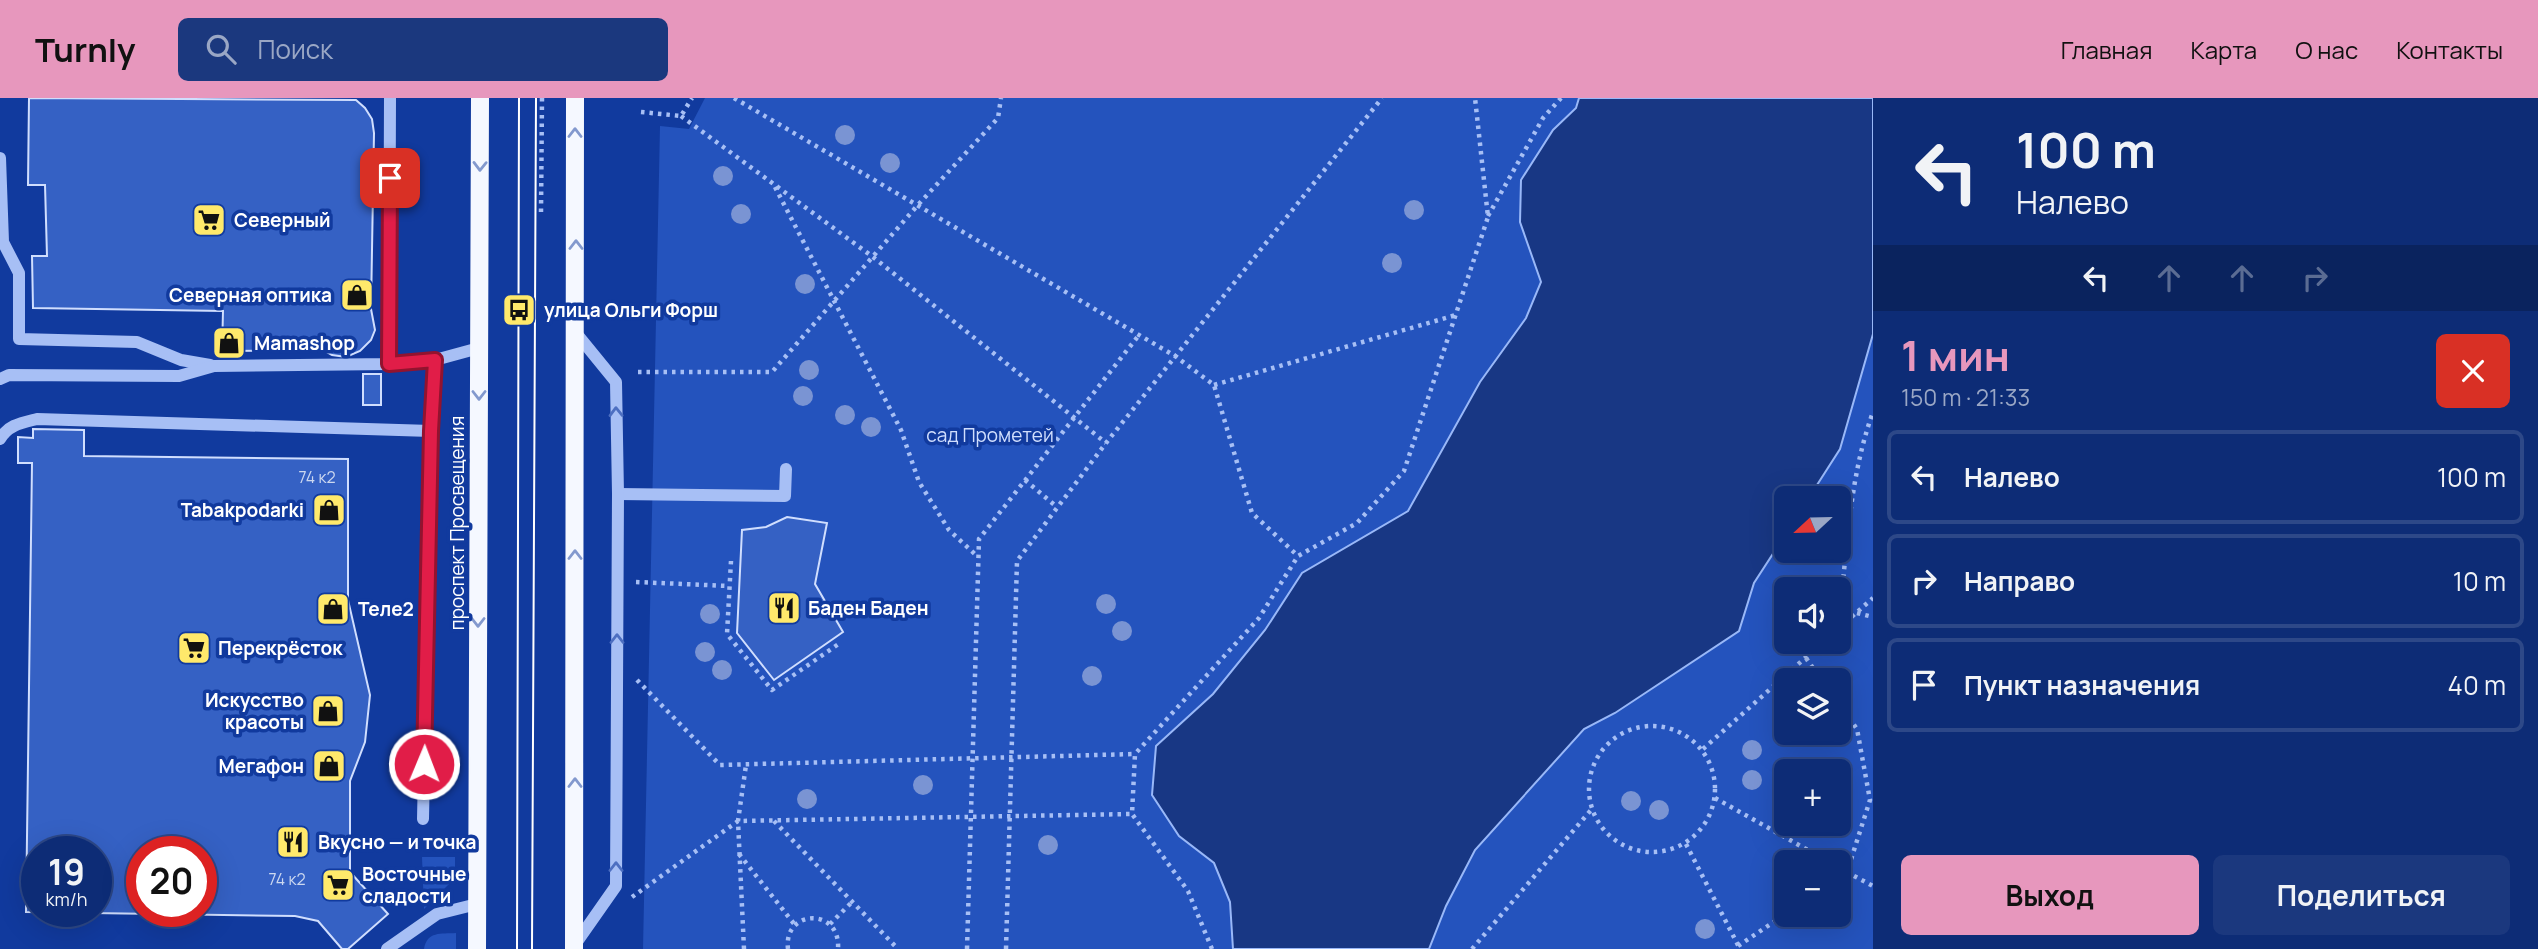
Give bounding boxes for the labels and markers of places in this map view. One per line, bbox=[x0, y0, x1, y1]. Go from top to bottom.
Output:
pin bbox=[360, 148, 420, 208]
supermarket icon: Северный bbox=[190, 201, 228, 239]
place label: Северный bbox=[234, 207, 331, 233]
shop icon: Северная оптика bbox=[338, 276, 376, 314]
place label: Северная оптика bbox=[169, 282, 332, 308]
bus stop icon: улица Ольги Форш bbox=[500, 291, 538, 329]
place label: улица Ольги Форш bbox=[544, 297, 718, 323]
shop icon: Mamashop bbox=[210, 324, 248, 362]
place label: Mamashop bbox=[254, 330, 355, 356]
shop icon: Tabakpodarki bbox=[310, 491, 348, 529]
place label: Tabakpodarki bbox=[181, 497, 304, 523]
restaurant icon: Баден Баден bbox=[765, 589, 803, 627]
shop icon: Теле2 bbox=[314, 590, 352, 628]
place label: Баден Баден bbox=[808, 595, 929, 621]
place label: Теле2 bbox=[358, 596, 414, 622]
supermarket icon: Перекрёсток bbox=[175, 629, 213, 667]
place label: Перекрёсток bbox=[218, 635, 343, 661]
place label: Искусство красоты bbox=[205, 687, 304, 735]
shop icon: Искусство красоты bbox=[309, 692, 347, 730]
shop icon: Мегафон bbox=[310, 747, 348, 785]
place label: Мегафон bbox=[219, 753, 304, 779]
restaurant icon: Вкусно — и точка bbox=[274, 823, 312, 861]
place label: Вкусно — и точка bbox=[318, 829, 477, 855]
place label: Восточные сладости bbox=[362, 861, 467, 909]
supermarket icon: Восточные сладости bbox=[319, 866, 357, 904]

